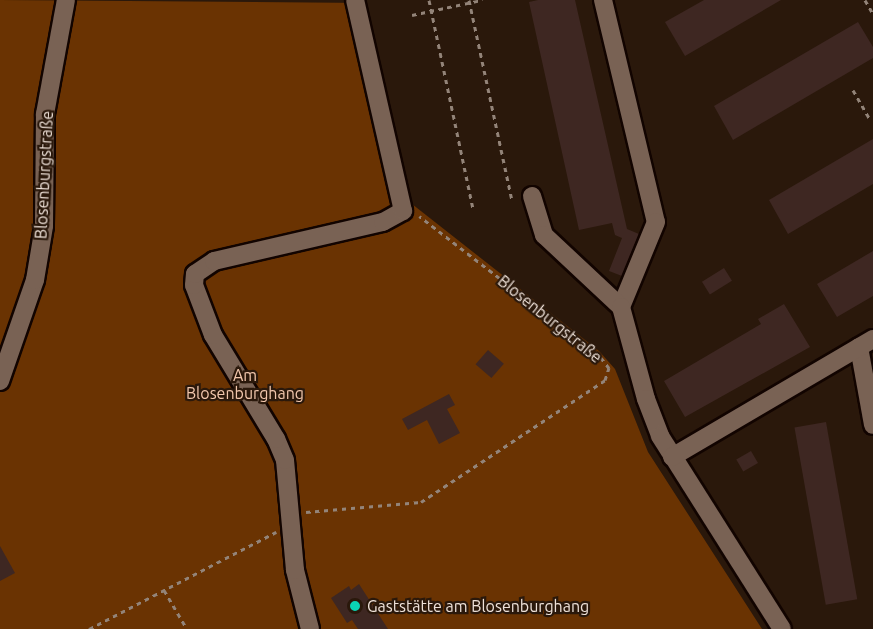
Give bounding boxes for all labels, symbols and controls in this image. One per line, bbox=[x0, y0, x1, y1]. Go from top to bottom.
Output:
street label: Blosenburgstraße bbox=[31, 110, 57, 240]
street label: Blosenburgstraße bbox=[494, 271, 606, 367]
park label: Am Blosenburghang bbox=[186, 365, 304, 403]
place label: Gaststätte am Blosenburghang bbox=[367, 596, 589, 616]
marker: Gaststätte am Blosenburghang bbox=[348, 599, 362, 613]

